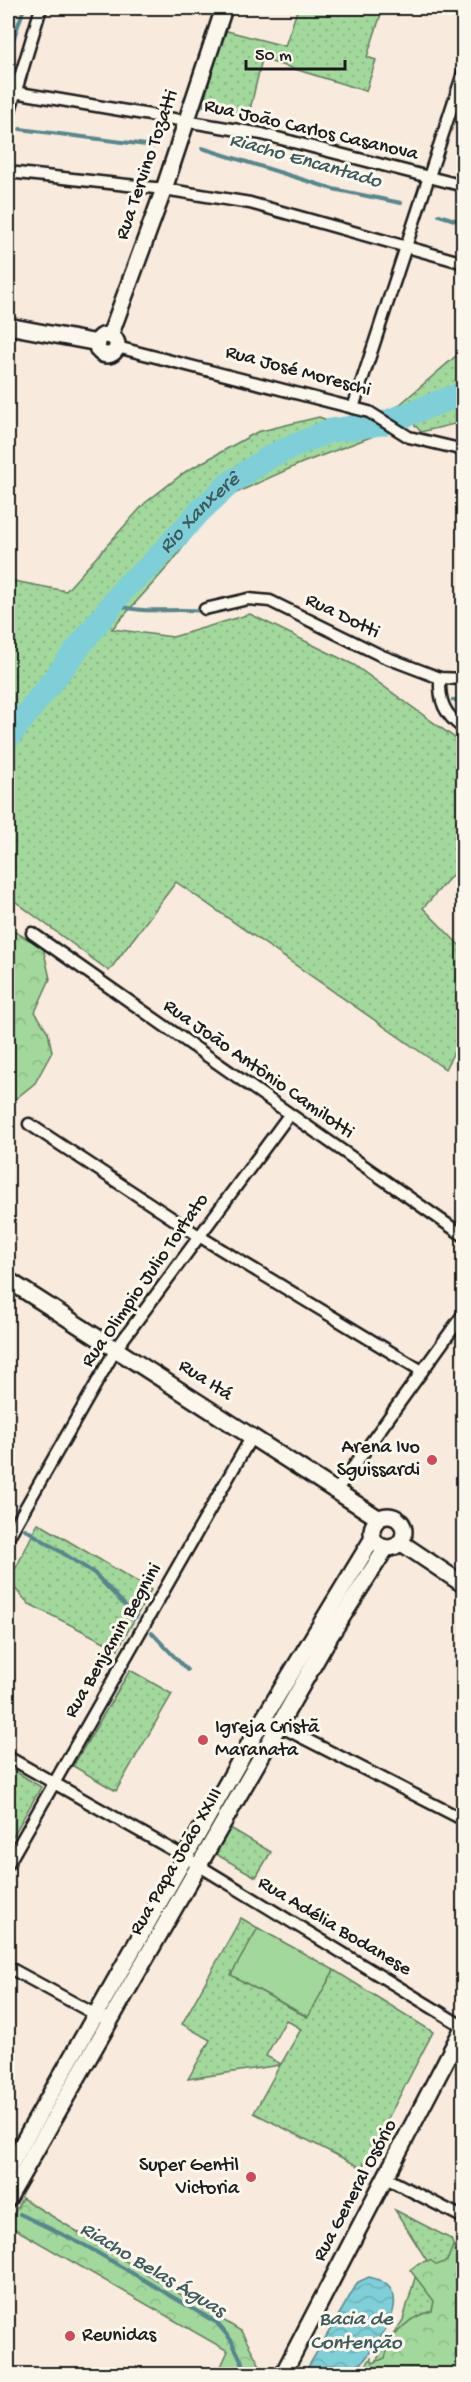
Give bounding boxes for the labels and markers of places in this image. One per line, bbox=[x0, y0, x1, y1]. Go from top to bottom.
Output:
place label: Arena Ivo Sguissardi bbox=[337, 1437, 420, 1483]
marker: Arena Ivo Sguissardi bbox=[425, 1453, 439, 1467]
place label: Igreja Cristã Maranata bbox=[215, 1717, 320, 1763]
marker: Igreja Cristã Maranata bbox=[196, 1733, 210, 1747]
place label: Super Gentil Victoria bbox=[139, 2155, 240, 2201]
marker: Super Gentil Victoria bbox=[244, 2170, 258, 2184]
place label: Reunidas bbox=[82, 2325, 157, 2348]
marker: Reunidas bbox=[63, 2329, 77, 2343]

